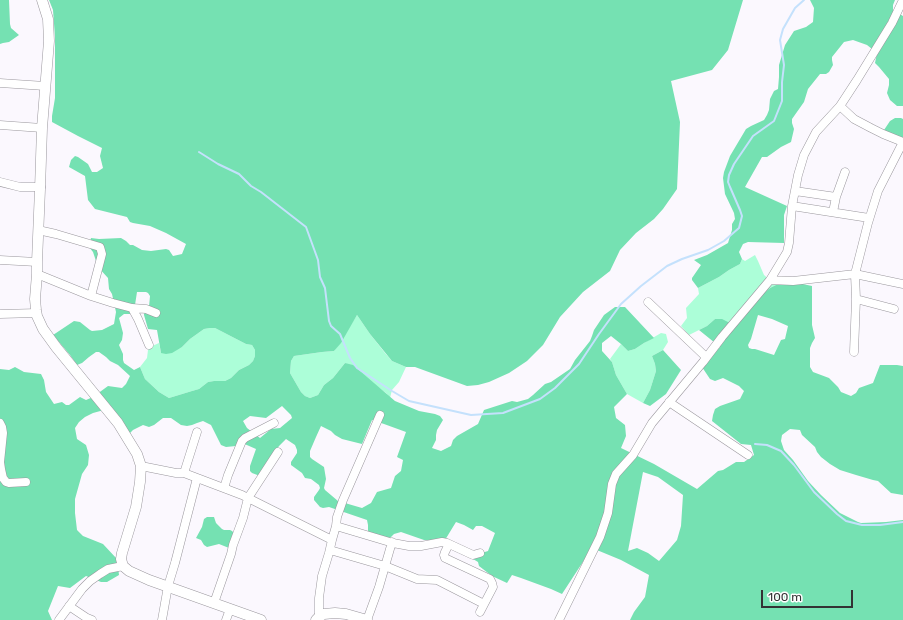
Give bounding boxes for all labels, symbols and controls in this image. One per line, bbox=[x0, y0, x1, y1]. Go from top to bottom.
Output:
scale bar bbox=[763, 582, 855, 608]
text: 100 m bbox=[768, 590, 802, 604]

